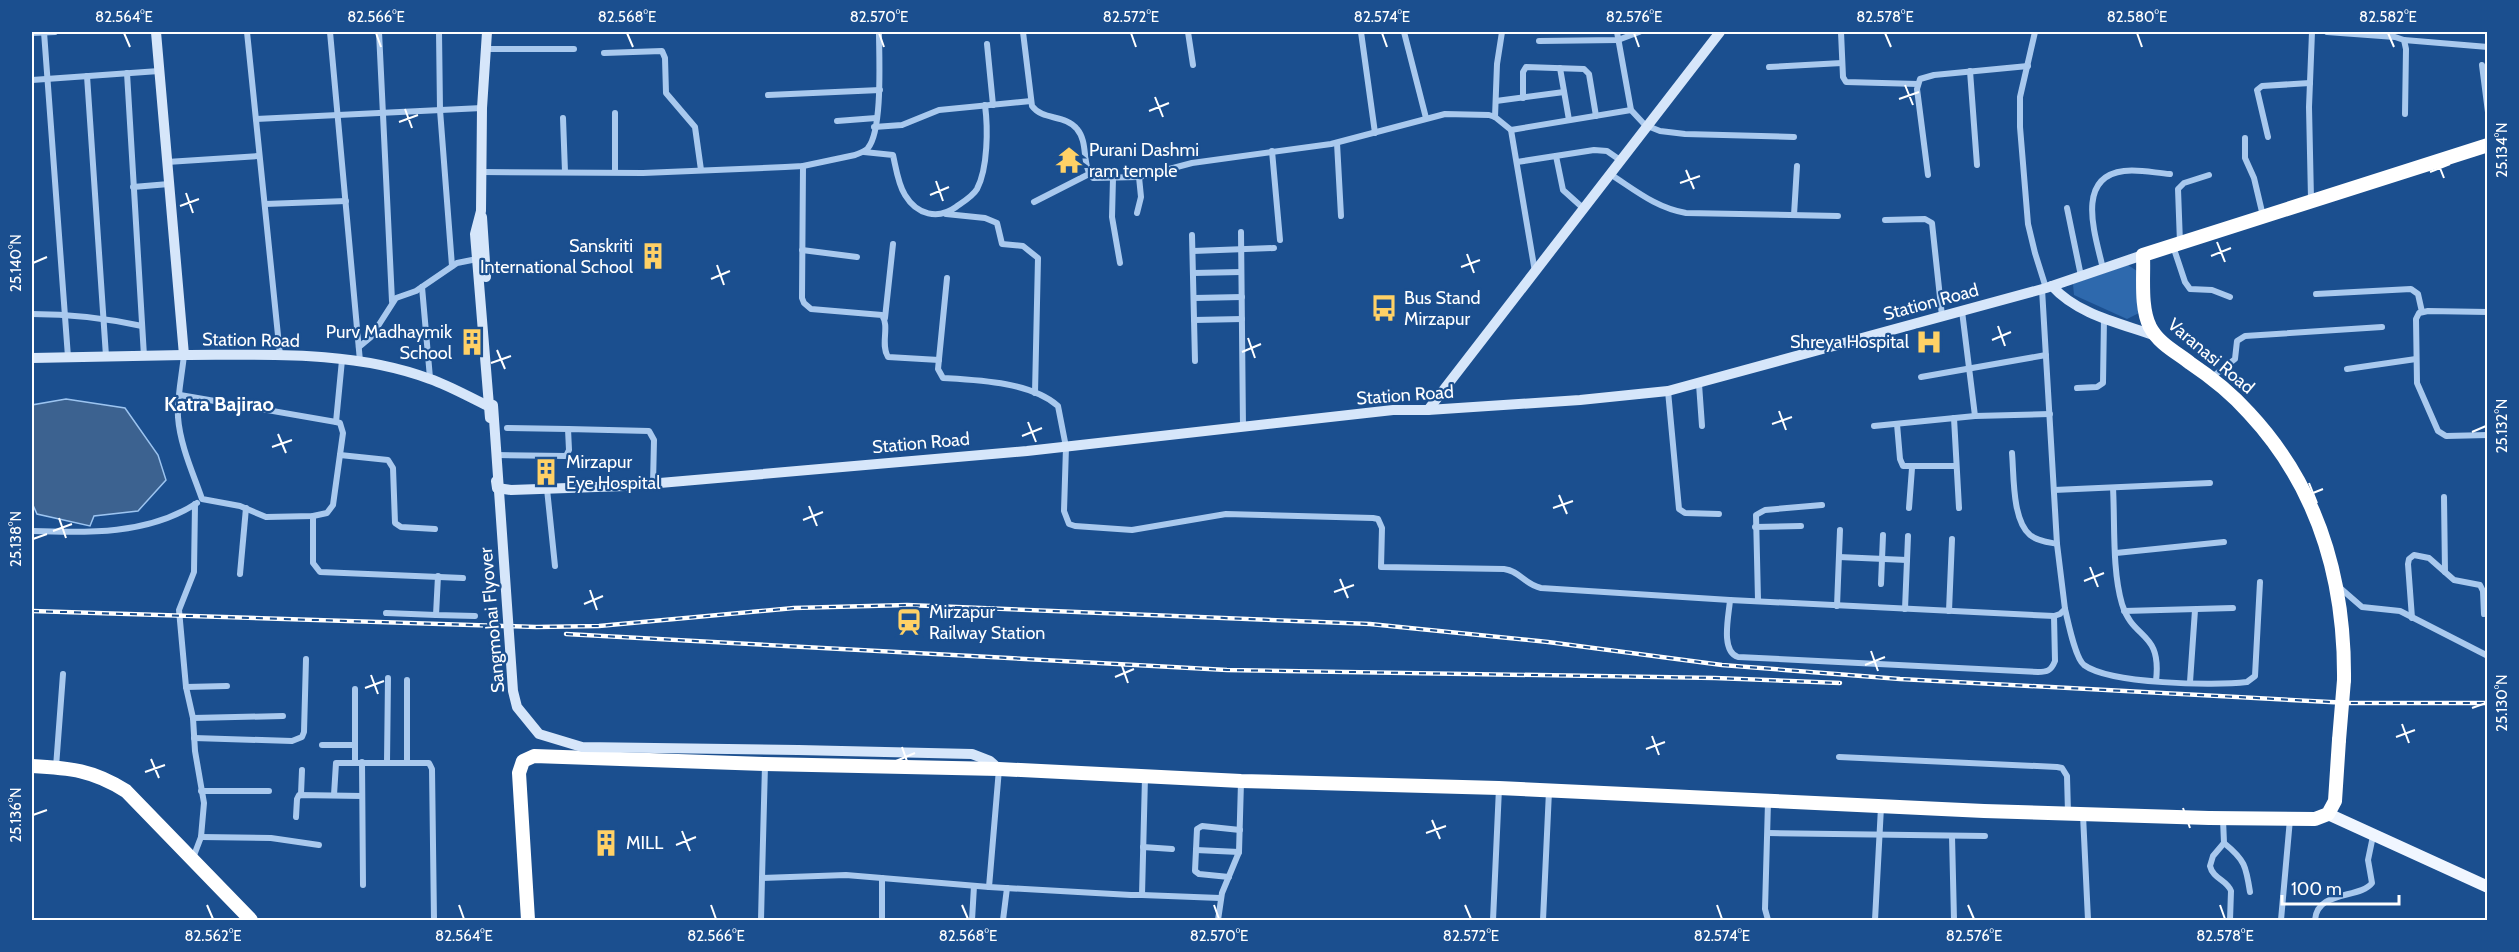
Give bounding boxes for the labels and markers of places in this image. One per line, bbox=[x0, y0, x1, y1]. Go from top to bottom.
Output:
place label: Purani Dashmi ram temple bbox=[1089, 139, 1199, 182]
temple icon: Purani Dashmi ram temple bbox=[1054, 145, 1084, 175]
place label: Sanskriti International School bbox=[480, 235, 634, 278]
building icon: Sanskriti International School bbox=[638, 241, 668, 271]
place label: Bus Stand Mirzapur bbox=[1404, 287, 1481, 330]
bus stop icon: Bus Stand Mirzapur bbox=[1369, 293, 1399, 323]
place label: Purv Madhaymik School bbox=[326, 321, 453, 364]
building icon: Purv Madhaymik School bbox=[457, 327, 487, 357]
hospital icon: Shreya Hospital bbox=[1914, 327, 1944, 357]
place label: Shreya Hospital bbox=[1790, 331, 1910, 353]
place label: Mirzapur Eye Hospital bbox=[566, 451, 661, 494]
building icon: Mirzapur Eye Hospital bbox=[531, 457, 561, 487]
place label: Mirzapur Railway Station bbox=[929, 601, 1045, 644]
station icon: Mirzapur Railway Station bbox=[894, 607, 924, 637]
building icon: MILL bbox=[591, 828, 621, 858]
place label: MILL bbox=[626, 832, 663, 854]

